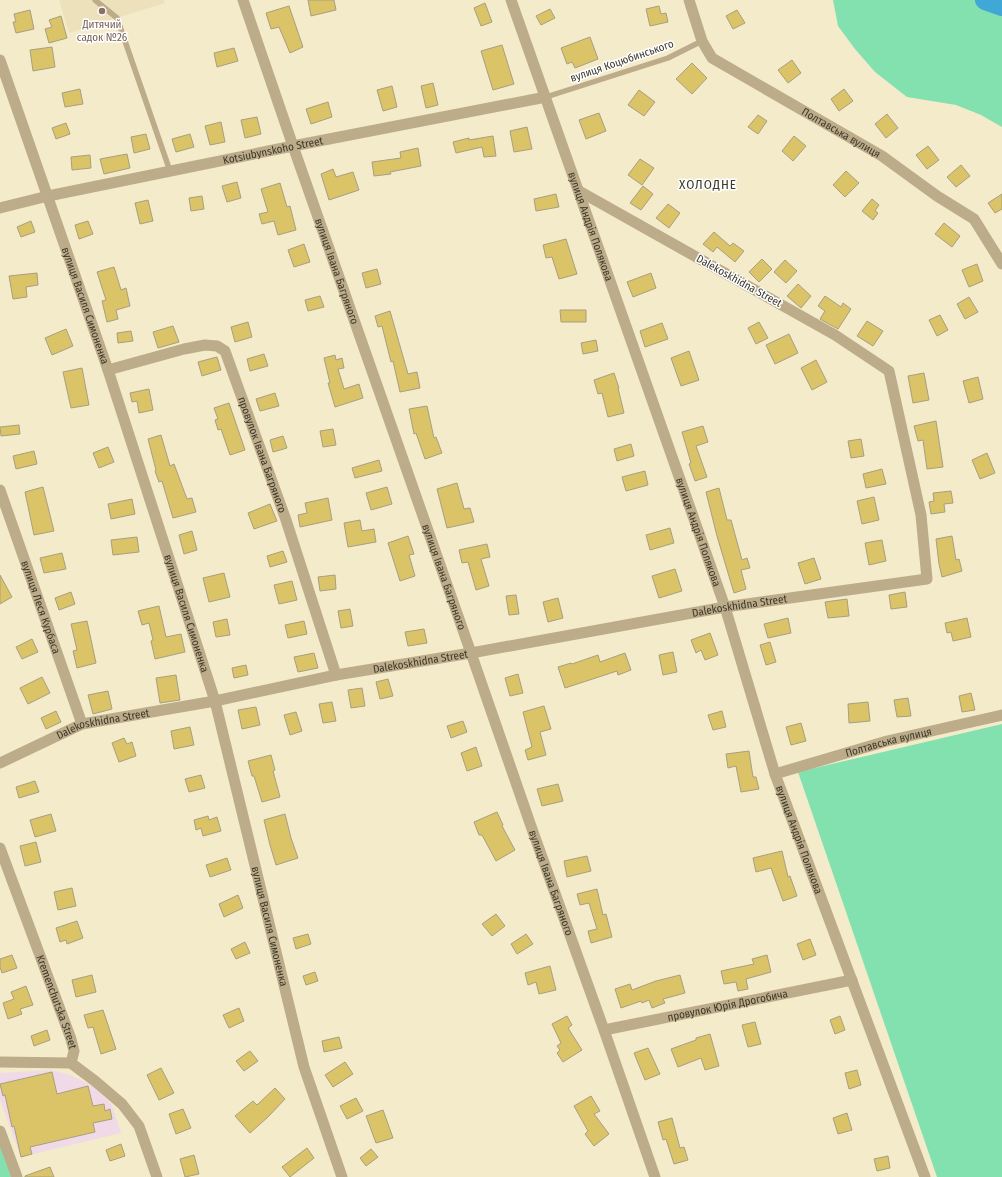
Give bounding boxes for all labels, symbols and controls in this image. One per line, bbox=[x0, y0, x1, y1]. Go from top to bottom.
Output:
marker: Дитячий садок №26 bbox=[97, 6, 107, 16]
place label: Дитячий садок №26 bbox=[77, 18, 128, 44]
street label: вулиця Коцюбинського bbox=[569, 37, 676, 85]
street label: Полтавська вулиця bbox=[800, 105, 883, 160]
street label: Kotsiubynskoho Street bbox=[222, 134, 324, 167]
street label: вулиця Андрія Полякова bbox=[566, 170, 616, 283]
district label: ХОЛОДНЕ bbox=[679, 177, 737, 192]
street label: вулиця Івана Багряного bbox=[312, 217, 362, 326]
street label: вулиця Василя Симоненка bbox=[59, 245, 112, 366]
street label: Dalekoskhidna Street bbox=[694, 252, 784, 310]
street label: провулок Івана Багряного bbox=[236, 395, 289, 515]
street label: вулиця Андрія Полякова bbox=[673, 476, 724, 588]
street label: вулиця Івана Багряного bbox=[420, 522, 469, 632]
street label: вулиця Василя Симоненка bbox=[162, 553, 212, 674]
street label: вулиця Леся Курбаса bbox=[19, 559, 63, 655]
street label: Dalekoskhidna Street bbox=[691, 592, 788, 619]
street label: Dalekoskhidna Street bbox=[372, 647, 469, 675]
street label: Dalekoskhidna Street bbox=[54, 706, 151, 742]
street label: Полтавська вулиця bbox=[844, 725, 933, 759]
street label: вулиця Андрія Полякова bbox=[773, 784, 826, 896]
street label: вулиця Івана Багряного bbox=[526, 828, 576, 938]
street label: вулиця Василя Симоненка bbox=[249, 865, 291, 988]
street label: Kremenchutska Street bbox=[34, 953, 80, 1050]
street label: провулок Юрія Дрогобича bbox=[666, 987, 789, 1024]

